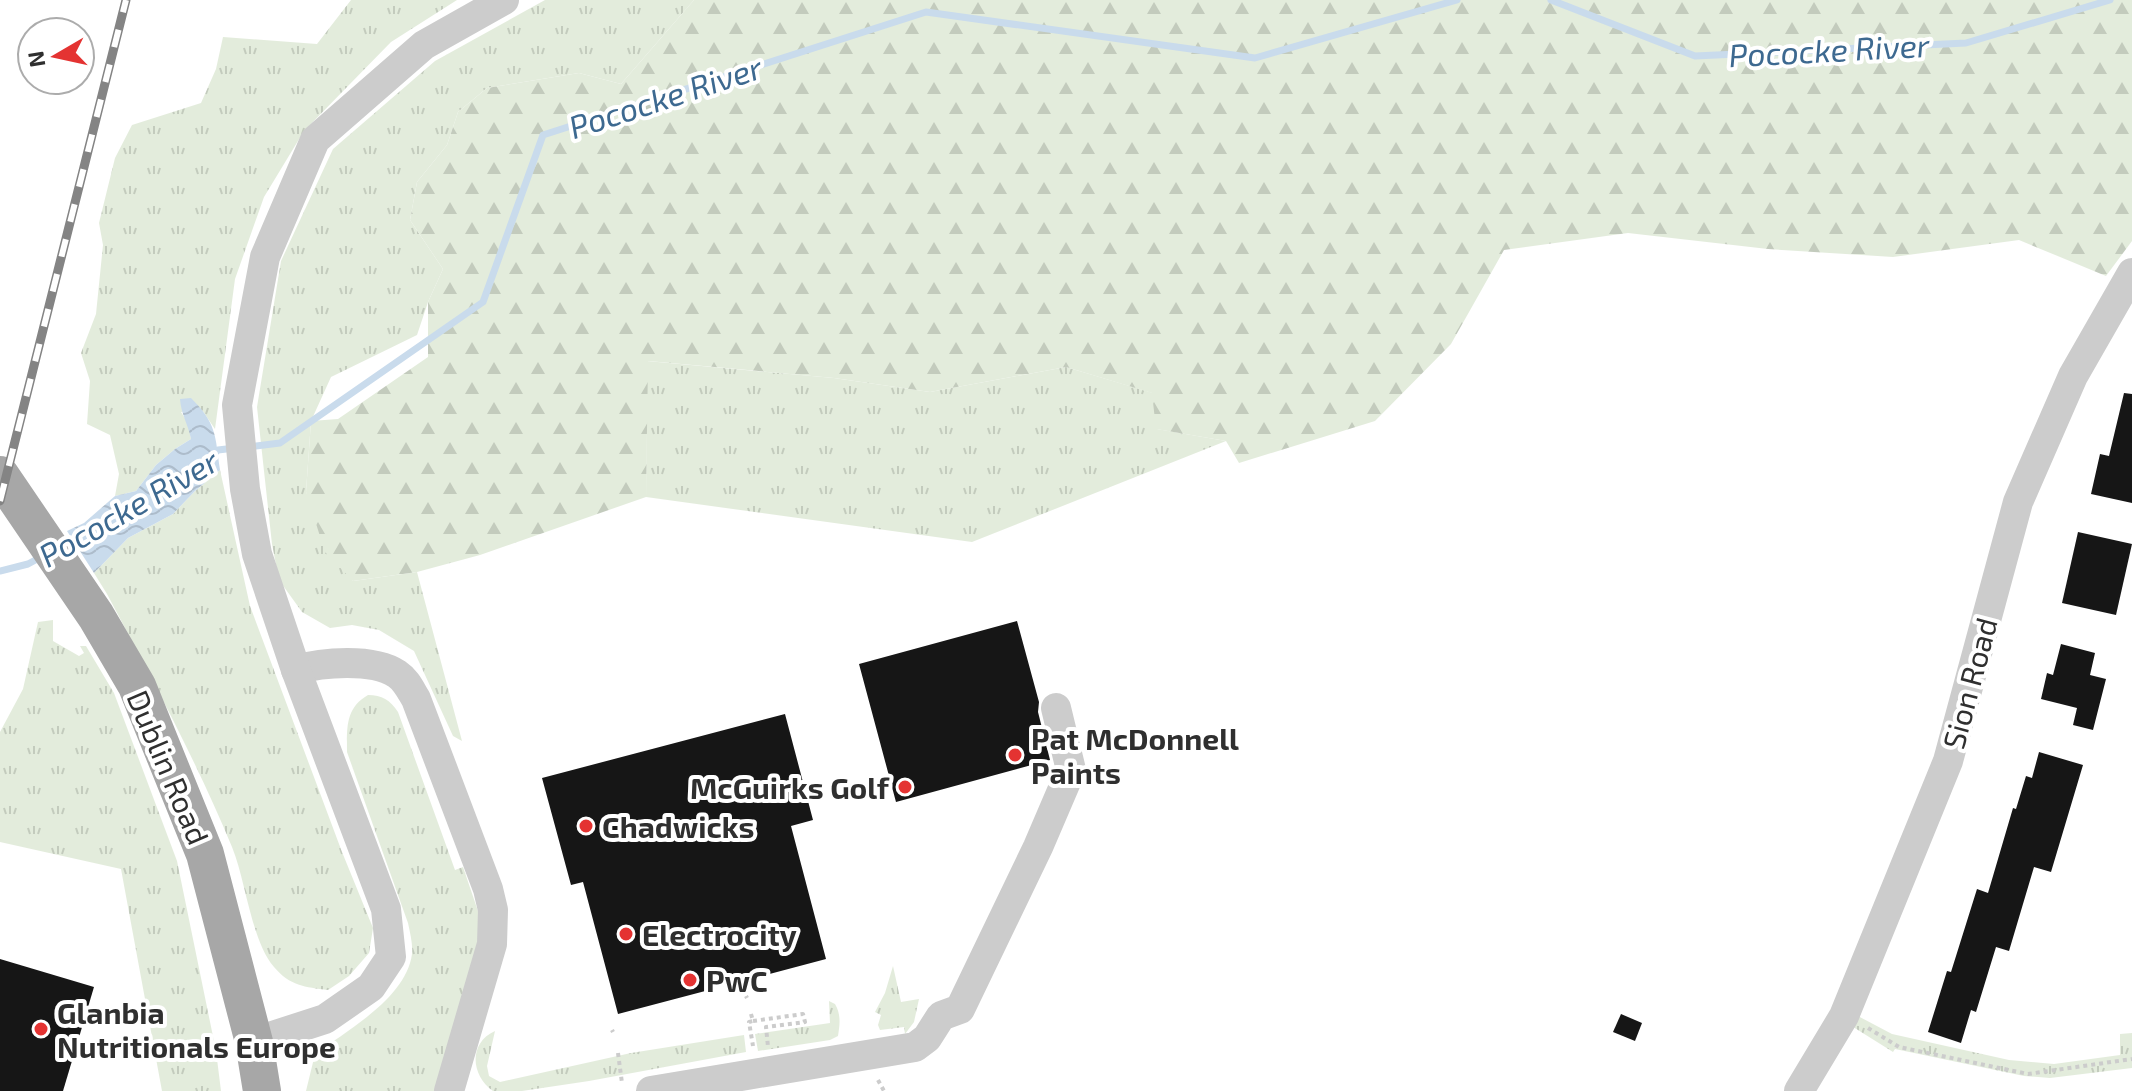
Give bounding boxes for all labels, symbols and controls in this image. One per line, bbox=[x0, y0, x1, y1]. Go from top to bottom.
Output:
north arrow bbox=[16, 16, 96, 96]
water label: Pococke River bbox=[1728, 25, 1932, 73]
water label: Pococke River bbox=[564, 46, 768, 145]
text: N bbox=[21, 49, 49, 69]
water label: Pococke River bbox=[31, 440, 226, 574]
street label: Sion Road bbox=[1934, 613, 2004, 753]
street label: Dublin Road bbox=[120, 685, 218, 849]
place label: Pat McDonnell Paints bbox=[1031, 720, 1239, 790]
marker: Pat McDonnell Paints bbox=[1006, 746, 1024, 764]
place label: McGuirks Golf bbox=[690, 769, 890, 805]
marker: McGuirks Golf bbox=[896, 778, 914, 796]
place label: Chadwicks bbox=[602, 808, 754, 844]
marker: Chadwicks bbox=[577, 817, 595, 835]
place label: Electrocity bbox=[642, 916, 797, 953]
marker: Electrocity bbox=[617, 925, 635, 943]
place label: PwC bbox=[706, 962, 768, 998]
marker: PwC bbox=[681, 971, 699, 989]
place label: Glanbia Nutritionals Europe bbox=[57, 994, 336, 1064]
marker: Glanbia Nutritionals Europe bbox=[32, 1020, 50, 1038]

